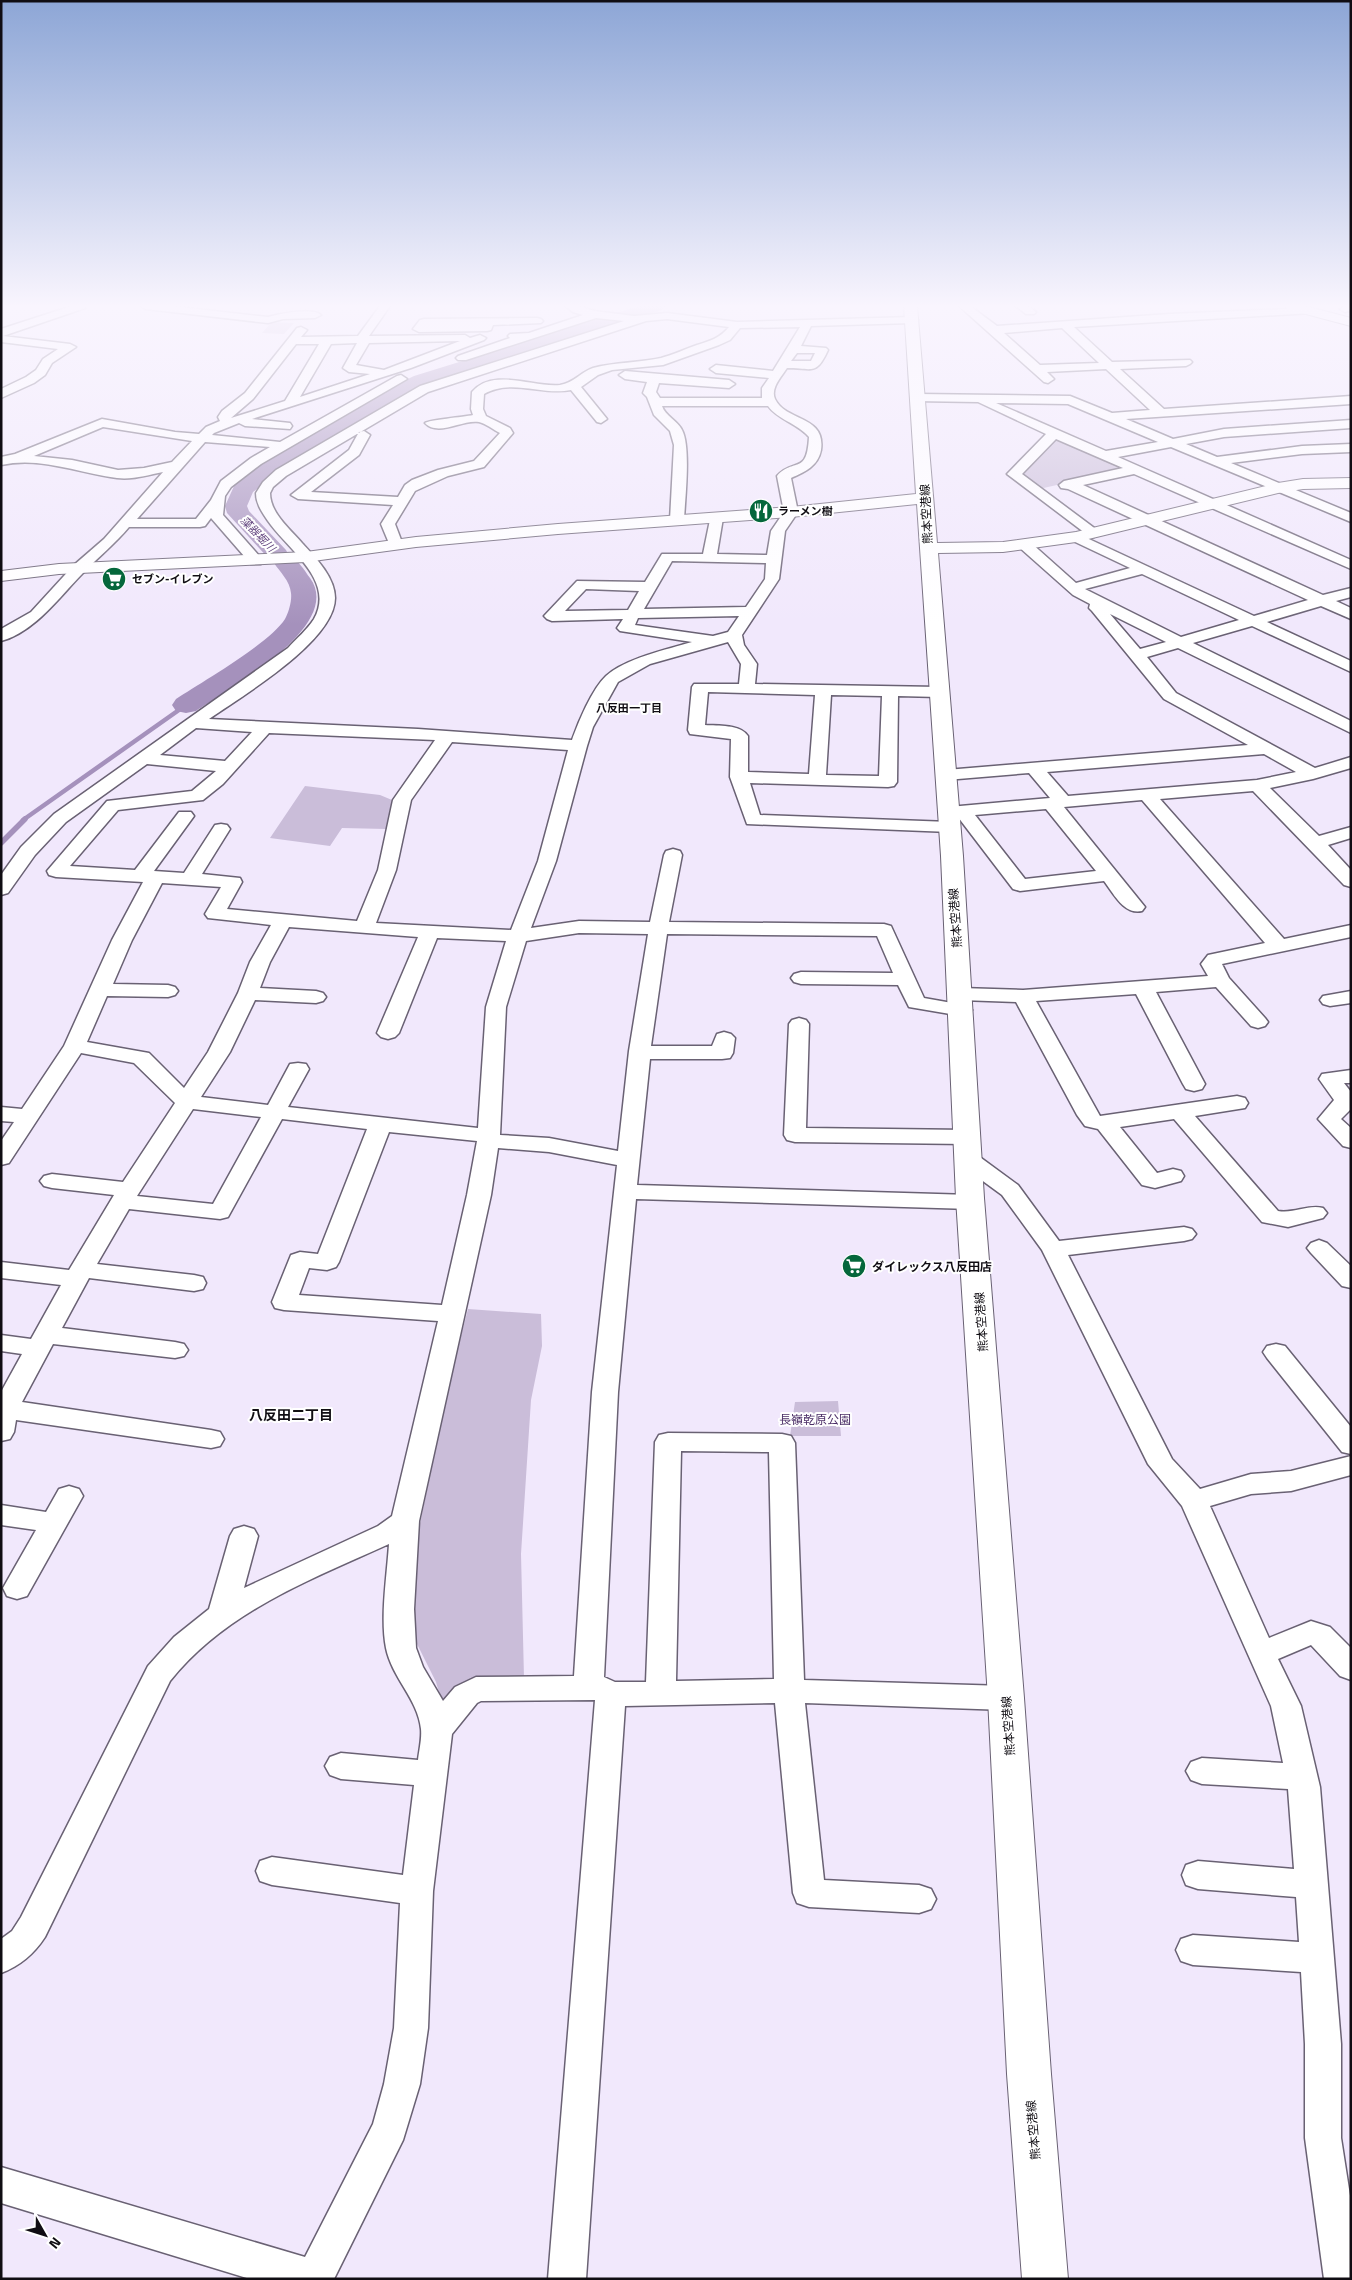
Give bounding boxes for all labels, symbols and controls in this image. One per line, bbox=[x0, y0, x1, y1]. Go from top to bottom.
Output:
street label: 熊本空港線 bbox=[915, 484, 937, 544]
restaurant icon: ラーメン樹 bbox=[748, 498, 774, 524]
place label: ラーメン樹 bbox=[778, 503, 833, 519]
water label: 藻器堀川 bbox=[237, 513, 280, 556]
supermarket icon: セブン-イレブン bbox=[101, 566, 127, 592]
place label: セブン-イレブン bbox=[132, 571, 214, 587]
district label: 八反田一丁目 bbox=[596, 700, 662, 716]
street label: 熊本空港線 bbox=[943, 887, 967, 949]
supermarket icon: ダイレックス八反田店 bbox=[841, 1253, 867, 1279]
place label: ダイレックス八反田店 bbox=[872, 1257, 992, 1276]
street label: 熊本空港線 bbox=[969, 1291, 993, 1353]
district label: 八反田二丁目 bbox=[249, 1404, 333, 1425]
park label: 長嶺乾原公園 bbox=[779, 1410, 851, 1429]
street label: 熊本空港線 bbox=[996, 1695, 1020, 1757]
street label: 熊本空港線 bbox=[1021, 2099, 1045, 2161]
north arrow bbox=[20, 2210, 70, 2260]
text: N bbox=[44, 2233, 67, 2254]

